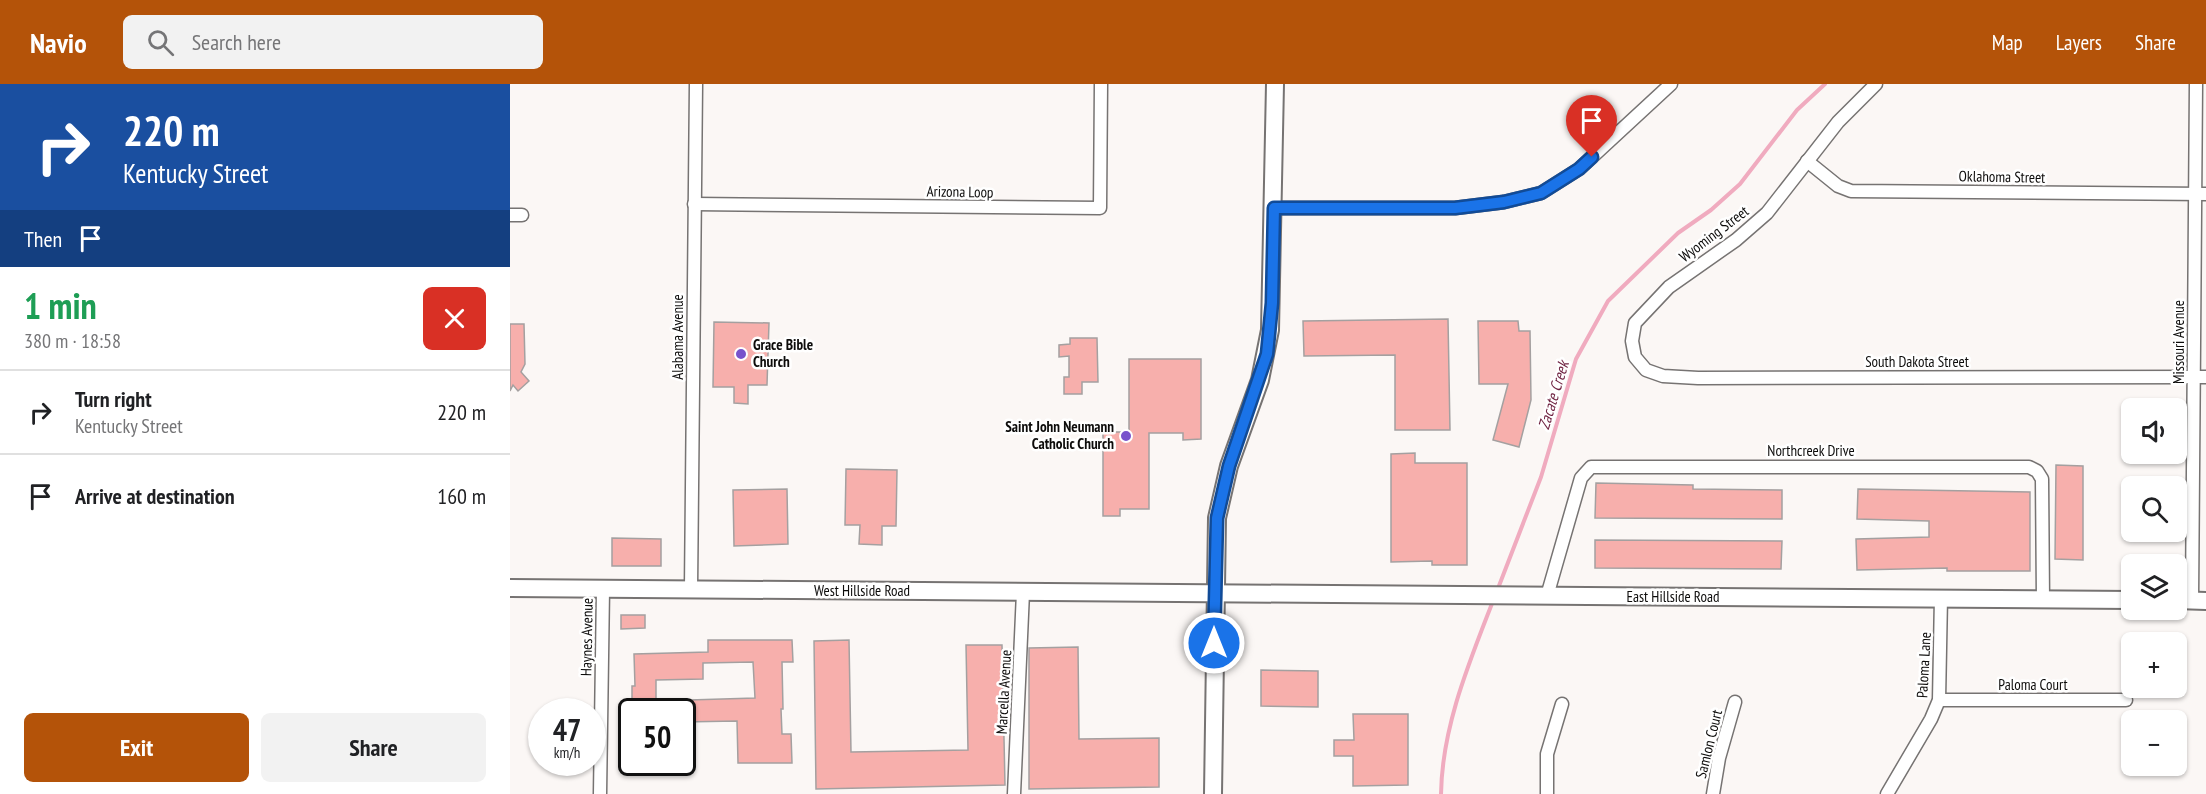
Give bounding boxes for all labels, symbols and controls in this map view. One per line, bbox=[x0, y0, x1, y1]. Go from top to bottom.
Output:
search box bbox=[123, 15, 543, 69]
text: Navio bbox=[30, 24, 87, 61]
icon: search bbox=[144, 26, 177, 59]
text: Search here bbox=[192, 28, 281, 56]
text: Map bbox=[1992, 29, 2023, 56]
text: Layers bbox=[2056, 29, 2102, 56]
text: Share bbox=[2135, 29, 2176, 56]
pin bbox=[1566, 95, 1617, 157]
text: 220 m bbox=[123, 103, 220, 158]
icon: arrive bbox=[1575, 104, 1608, 137]
icon: right bbox=[24, 108, 102, 186]
text: Kentucky Street bbox=[123, 156, 268, 190]
street label: Oklahoma Street bbox=[1959, 166, 2045, 187]
street label: Arizona Loop bbox=[926, 181, 994, 202]
street label: Wyoming Street bbox=[1675, 201, 1752, 266]
icon: arrive bbox=[74, 222, 107, 255]
text: Then bbox=[24, 225, 62, 253]
text: 1 min bbox=[24, 282, 97, 329]
button: close bbox=[423, 287, 486, 350]
street label: Alabama Avenue bbox=[668, 294, 687, 380]
street label: Missouri Avenue bbox=[2169, 300, 2188, 384]
text: 380 m · 18:58 bbox=[24, 328, 121, 354]
place label: Grace Bible Church bbox=[753, 335, 813, 371]
marker: Grace Bible Church bbox=[734, 347, 748, 361]
street label: South Dakota Street bbox=[1865, 352, 1969, 371]
water label: Zacate Creek bbox=[1533, 357, 1573, 432]
text: Turn right bbox=[75, 385, 152, 413]
icon: right bbox=[24, 396, 57, 429]
text: 220 m bbox=[437, 398, 486, 426]
map controls bbox=[2121, 398, 2187, 776]
button: sound bbox=[2121, 398, 2187, 464]
text: Kentucky Street bbox=[75, 413, 183, 439]
place label: Saint John Neumann Catholic Church bbox=[1005, 417, 1114, 453]
marker: Saint John Neumann Catholic Church bbox=[1119, 429, 1133, 443]
street label: Northcreek Drive bbox=[1767, 441, 1855, 460]
button: search bbox=[2121, 476, 2187, 542]
icon: arrive bbox=[24, 480, 57, 513]
text: Arrive at destination bbox=[75, 482, 235, 510]
text: 160 m bbox=[437, 482, 486, 510]
button: layers bbox=[2121, 554, 2187, 620]
street label: West Hillside Road bbox=[814, 581, 910, 600]
street label: East Hillside Road bbox=[1627, 587, 1719, 606]
street label: Haynes Avenue bbox=[576, 598, 597, 676]
position arrow bbox=[1182, 611, 1246, 675]
street label: Paloma Lane bbox=[1912, 631, 1935, 698]
button: + bbox=[2121, 632, 2187, 698]
street label: Marcella Avenue bbox=[992, 649, 1015, 735]
street label: Paloma Court bbox=[1998, 675, 2068, 694]
speed limit sign: 50 bbox=[618, 698, 696, 776]
street label: Samlon Court bbox=[1691, 708, 1726, 780]
text: 47 bbox=[553, 710, 581, 749]
button: − bbox=[2121, 710, 2187, 776]
button: Exit bbox=[24, 713, 249, 782]
button: Share bbox=[261, 713, 486, 782]
text: km/h bbox=[554, 743, 580, 762]

